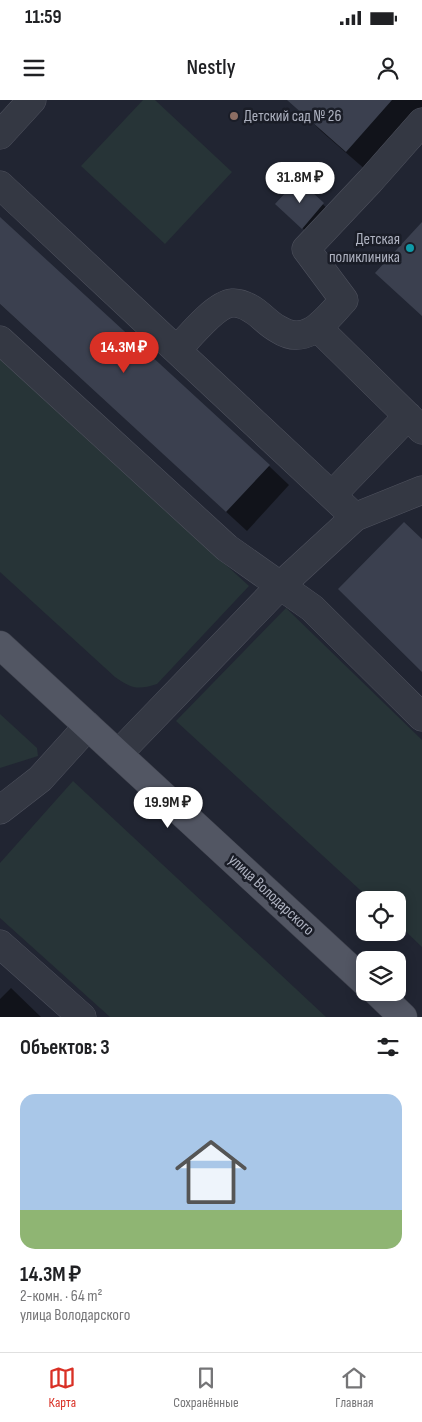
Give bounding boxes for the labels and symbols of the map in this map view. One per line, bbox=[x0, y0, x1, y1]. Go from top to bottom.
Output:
place label: Детский сад № 26 bbox=[244, 107, 341, 126]
marker: Детский сад № 26 bbox=[228, 110, 240, 122]
pin: 31.8M ₽ bbox=[254, 162, 346, 204]
place label: Детская поликлиника bbox=[329, 230, 400, 267]
marker: Детская поликлиника bbox=[404, 242, 416, 254]
pin: 14.3M ₽ bbox=[78, 332, 170, 374]
pin: 19.9M ₽ bbox=[122, 786, 214, 829]
street label: улица Володарского bbox=[224, 850, 318, 940]

